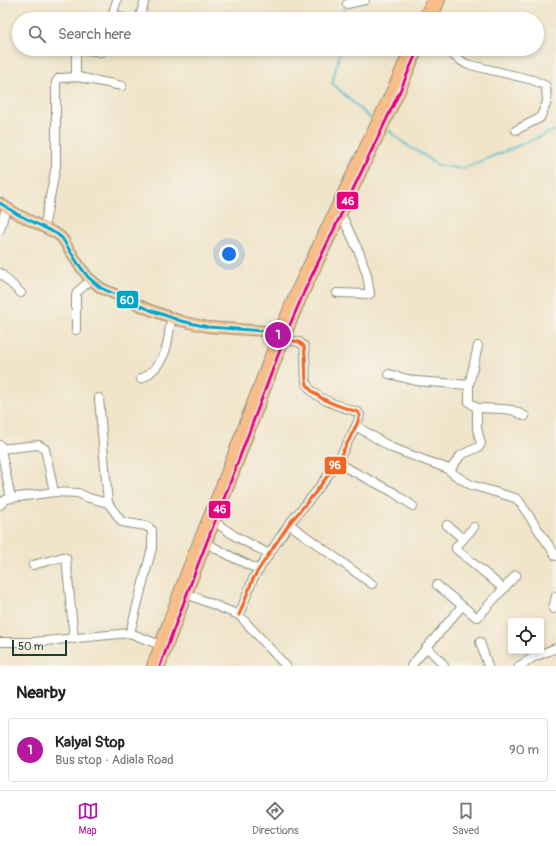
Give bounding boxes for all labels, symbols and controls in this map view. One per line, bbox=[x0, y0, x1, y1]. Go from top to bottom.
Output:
search box bbox=[12, 12, 544, 56]
icon: search bbox=[26, 23, 48, 45]
text: Search here bbox=[58, 25, 131, 44]
line badge: 46 bbox=[336, 191, 359, 210]
text: 46 bbox=[341, 195, 355, 208]
your location bbox=[219, 244, 239, 264]
line badge: 60 bbox=[116, 290, 139, 309]
text: 60 bbox=[120, 294, 134, 307]
pin: 1 bbox=[265, 320, 291, 350]
line badge: 96 bbox=[324, 456, 347, 475]
text: 96 bbox=[329, 459, 342, 472]
line badge: 46 bbox=[208, 500, 231, 519]
text: 46 bbox=[213, 503, 227, 516]
map controls bbox=[508, 618, 544, 654]
button: locate bbox=[508, 618, 544, 654]
scale bar bbox=[12, 638, 67, 657]
text: 50 m bbox=[18, 640, 44, 653]
text: Nearby bbox=[16, 682, 65, 703]
text: Kalyal Stop bbox=[55, 733, 125, 752]
text: 1 bbox=[27, 742, 33, 758]
text: 90 m bbox=[509, 742, 539, 758]
text: Bus stop · Adiala Road bbox=[55, 752, 174, 768]
tab: Map bbox=[77, 800, 99, 837]
tab: Directions bbox=[252, 800, 299, 837]
tab: Saved bbox=[452, 800, 479, 837]

